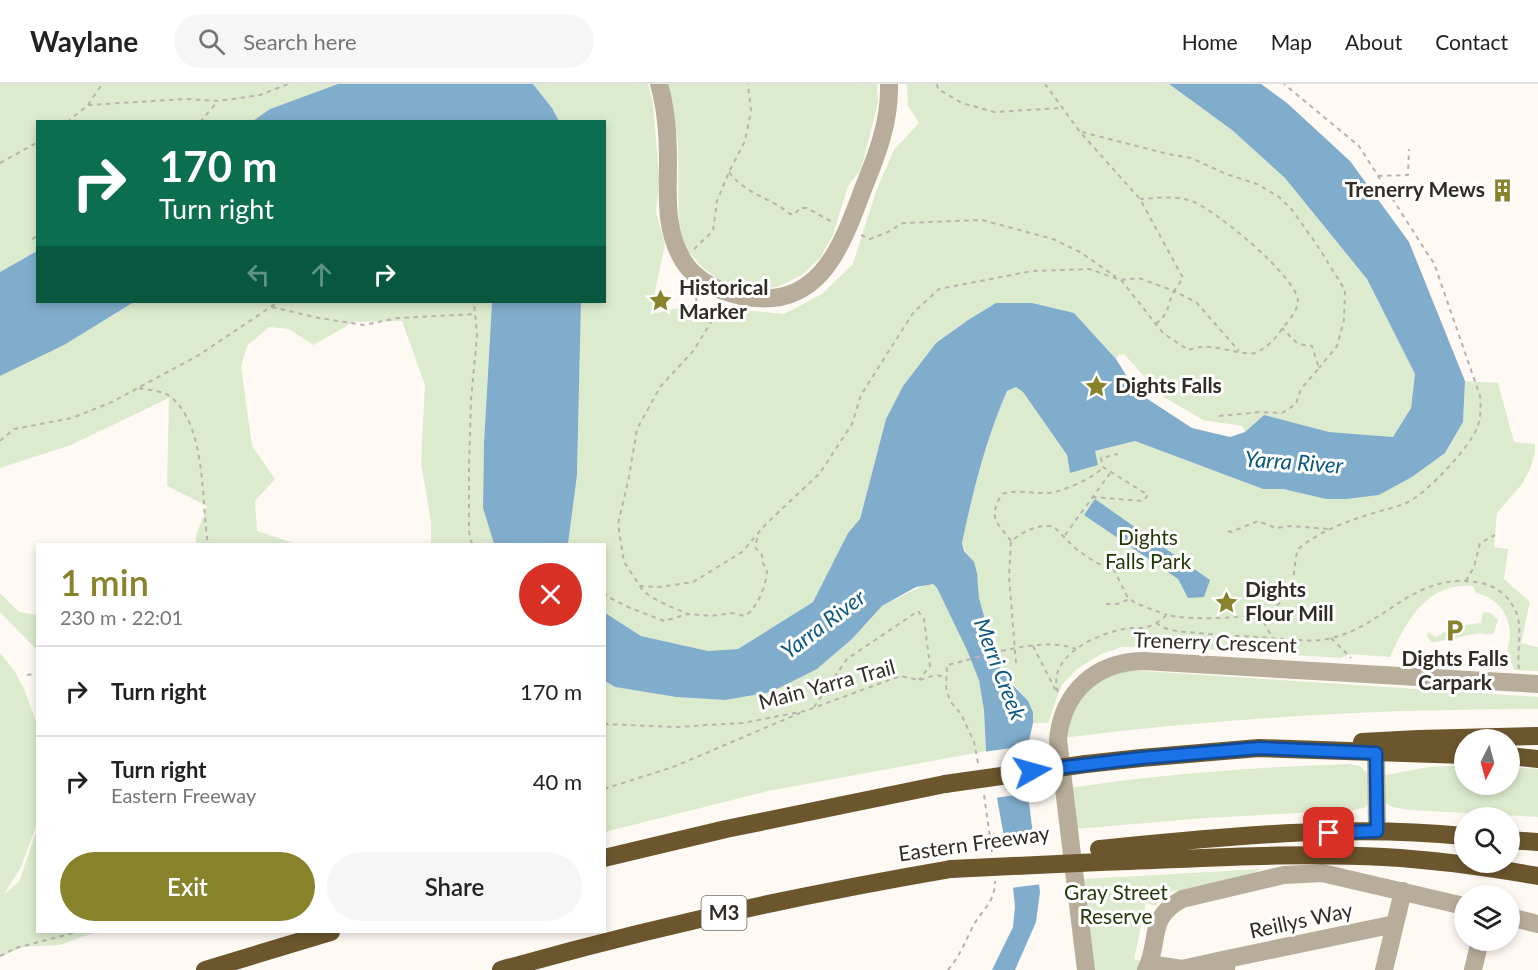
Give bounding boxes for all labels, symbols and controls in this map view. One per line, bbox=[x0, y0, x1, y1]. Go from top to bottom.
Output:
search box bbox=[174, 14, 594, 68]
text: Waylane bbox=[30, 24, 138, 58]
icon: search bbox=[195, 25, 228, 58]
text: Search here bbox=[243, 28, 357, 55]
text: Home bbox=[1182, 29, 1238, 54]
text: Map bbox=[1271, 29, 1312, 54]
text: About bbox=[1345, 29, 1402, 54]
text: Contact bbox=[1435, 29, 1508, 54]
text: 170 m bbox=[159, 141, 277, 191]
icon: right bbox=[60, 144, 138, 222]
place label: Trenerry Mews bbox=[1345, 176, 1485, 201]
building icon: Trenerry Mews bbox=[1490, 177, 1516, 203]
text: Turn right bbox=[159, 192, 274, 225]
icon: left bbox=[242, 258, 275, 291]
icon: ahead bbox=[305, 258, 338, 291]
icon: right bbox=[368, 258, 401, 291]
place label: Historical Marker bbox=[679, 274, 769, 323]
place icon: Historical Marker bbox=[648, 287, 674, 313]
place label: Dights Falls bbox=[1115, 372, 1222, 397]
place icon: Dights Falls bbox=[1084, 373, 1110, 399]
water label: Yarra River bbox=[1244, 445, 1345, 478]
park label: Dights Falls Park bbox=[1105, 524, 1191, 573]
text: 1 min bbox=[60, 560, 149, 604]
button: close bbox=[519, 563, 582, 626]
place label: Dights Flour Mill bbox=[1245, 576, 1334, 625]
water label: Yarra River bbox=[775, 583, 871, 664]
place icon: Dights Flour Mill bbox=[1214, 589, 1240, 615]
text: 230 m · 22:01 bbox=[60, 605, 183, 629]
water label: Merri Creek bbox=[969, 614, 1032, 724]
parking icon: Dights Falls Carpark bbox=[1442, 618, 1468, 644]
street label: Trenerry Crescent bbox=[1133, 626, 1298, 657]
place label: Dights Falls Carpark bbox=[1402, 645, 1508, 694]
street label: Main Yarra Trail bbox=[756, 653, 898, 714]
icon: right bbox=[60, 675, 93, 708]
text: Turn right bbox=[111, 678, 206, 705]
text: 170 m bbox=[520, 678, 582, 705]
north arrow bbox=[1454, 729, 1520, 795]
map controls bbox=[1454, 729, 1520, 951]
position arrow bbox=[1000, 739, 1064, 803]
text: Turn right bbox=[111, 756, 206, 783]
icon: right bbox=[60, 765, 93, 798]
text: 40 m bbox=[533, 768, 582, 795]
text: Eastern Freeway bbox=[111, 783, 256, 807]
pin bbox=[1303, 807, 1354, 858]
button: search bbox=[1454, 807, 1520, 873]
icon: arrive bbox=[1312, 816, 1345, 849]
street label: Eastern Freeway bbox=[897, 820, 1051, 866]
button: Exit bbox=[60, 852, 315, 921]
button: Share bbox=[327, 852, 582, 921]
park label: Gray Street Reserve bbox=[1064, 879, 1168, 928]
button: layers bbox=[1454, 885, 1520, 951]
road number: M3 bbox=[702, 896, 746, 930]
street label: Reillys Way bbox=[1247, 896, 1355, 943]

